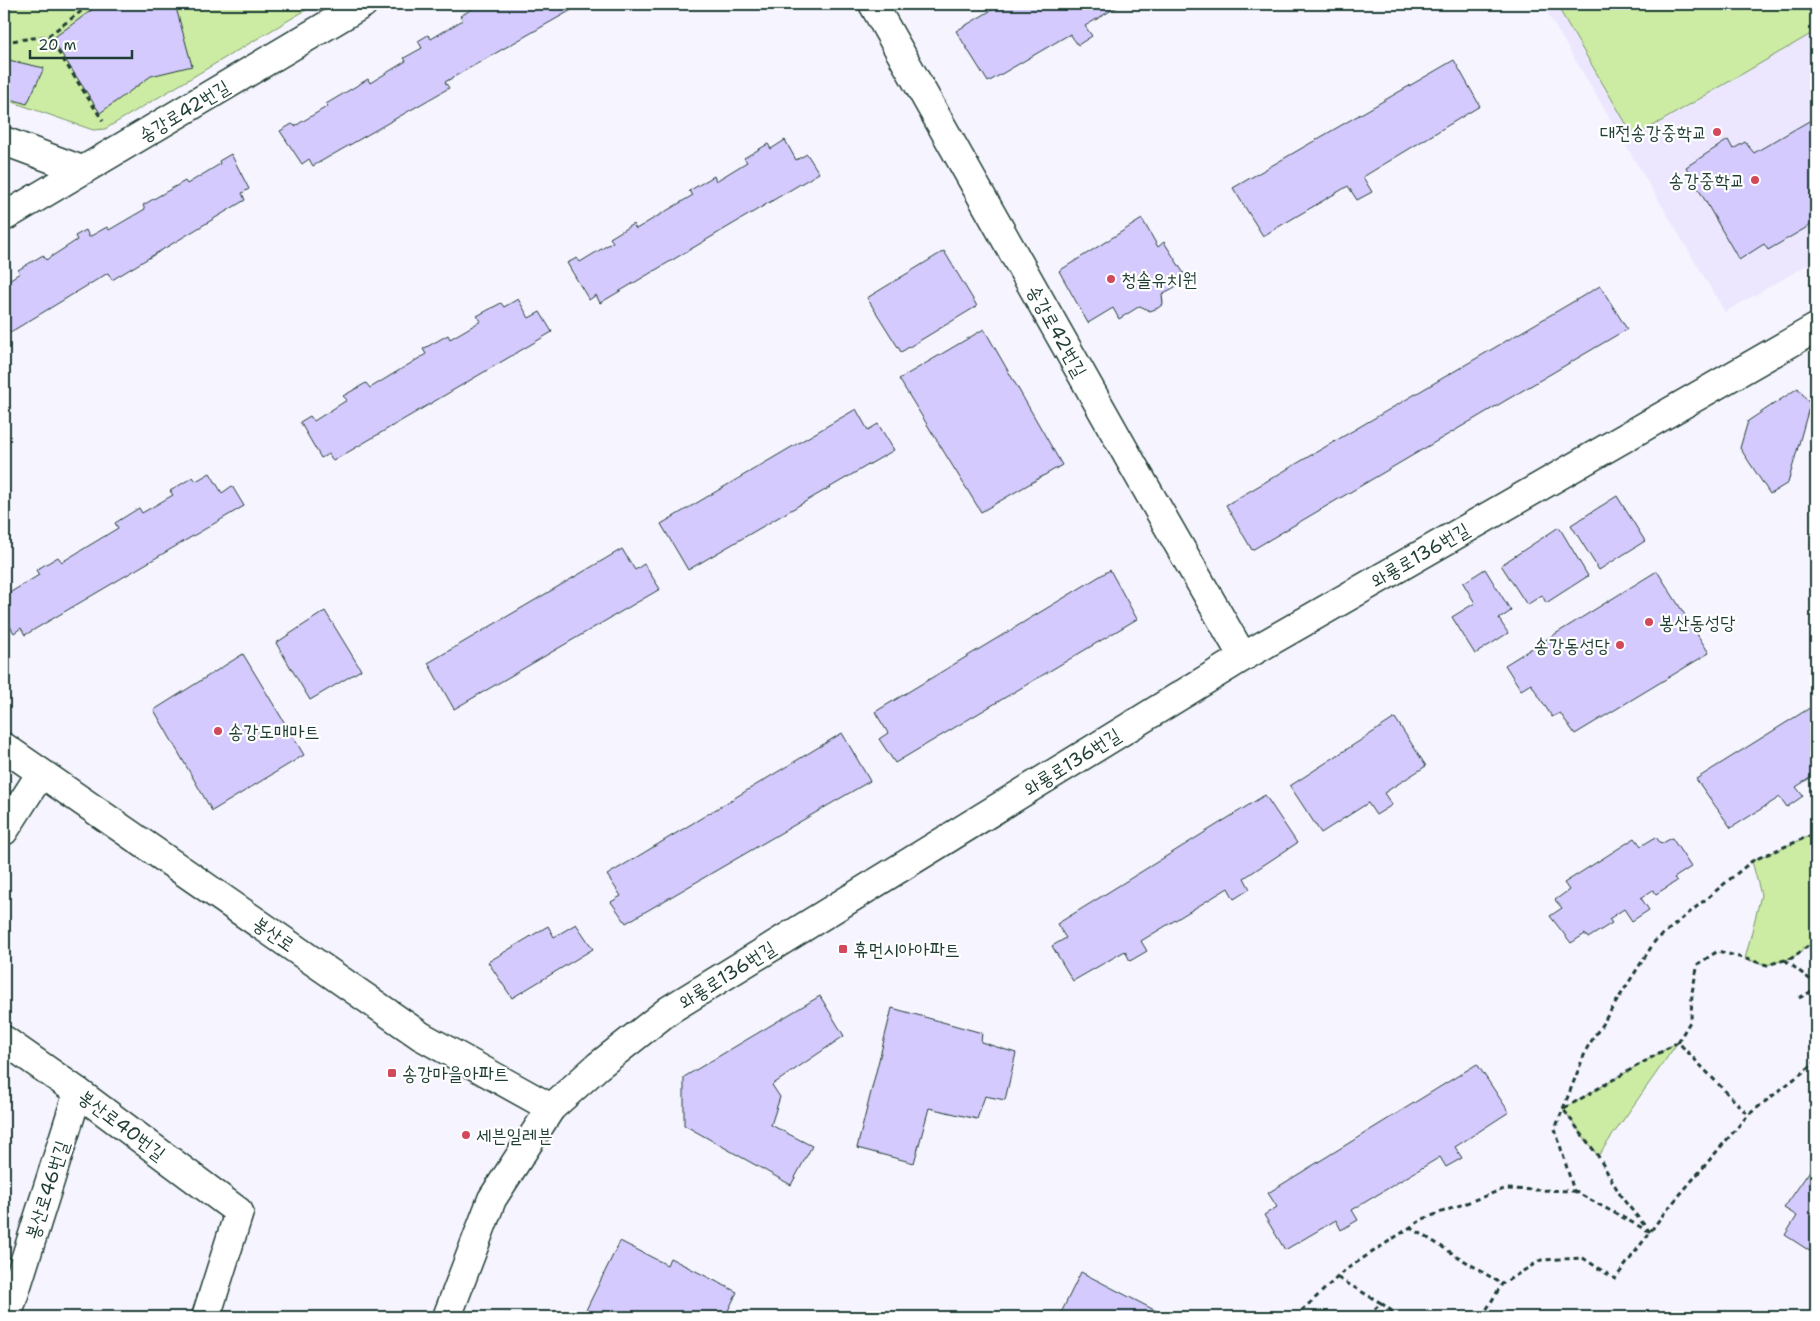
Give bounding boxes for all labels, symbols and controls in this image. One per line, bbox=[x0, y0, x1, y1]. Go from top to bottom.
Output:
scale bar bbox=[30, 28, 132, 60]
text: 20 m bbox=[38, 35, 77, 55]
street label: 송강로42번길 bbox=[134, 74, 234, 148]
place label: 대전송강중학교 bbox=[1600, 120, 1707, 145]
marker: 대전송강중학교 bbox=[1711, 126, 1723, 138]
place label: 송강중학교 bbox=[1669, 168, 1745, 193]
marker: 송강중학교 bbox=[1749, 174, 1761, 186]
place label: 청솔유치원 bbox=[1121, 267, 1197, 292]
marker: 청솔유치원 bbox=[1105, 273, 1117, 285]
street label: 송강로42번길 bbox=[1021, 280, 1093, 382]
street label: 와룡로136번길 bbox=[1366, 517, 1474, 593]
place label: 봉산동성당 bbox=[1659, 610, 1735, 635]
marker: 봉산동성당 bbox=[1643, 616, 1655, 628]
place label: 송강동성당 bbox=[1534, 633, 1610, 658]
marker: 송강동성당 bbox=[1614, 639, 1626, 651]
place label: 송강도매마트 bbox=[228, 719, 320, 744]
street label: 와룡로136번길 bbox=[1019, 722, 1125, 802]
marker: 송강도매마트 bbox=[212, 725, 224, 737]
street label: 봉산로 bbox=[248, 911, 300, 957]
street label: 와룡로136번길 bbox=[674, 935, 780, 1015]
place label: 휴먼시아아파트 bbox=[853, 937, 960, 962]
marker: 휴먼시아아파트 bbox=[837, 943, 849, 955]
place label: 송강마을아파트 bbox=[402, 1061, 509, 1086]
marker: 송강마을아파트 bbox=[386, 1067, 398, 1079]
street label: 봉산로40번길 bbox=[73, 1084, 171, 1166]
place label: 세븐일레븐 bbox=[476, 1123, 552, 1148]
marker: 세븐일레븐 bbox=[460, 1129, 472, 1141]
street label: 봉산로46번길 bbox=[19, 1137, 75, 1243]

